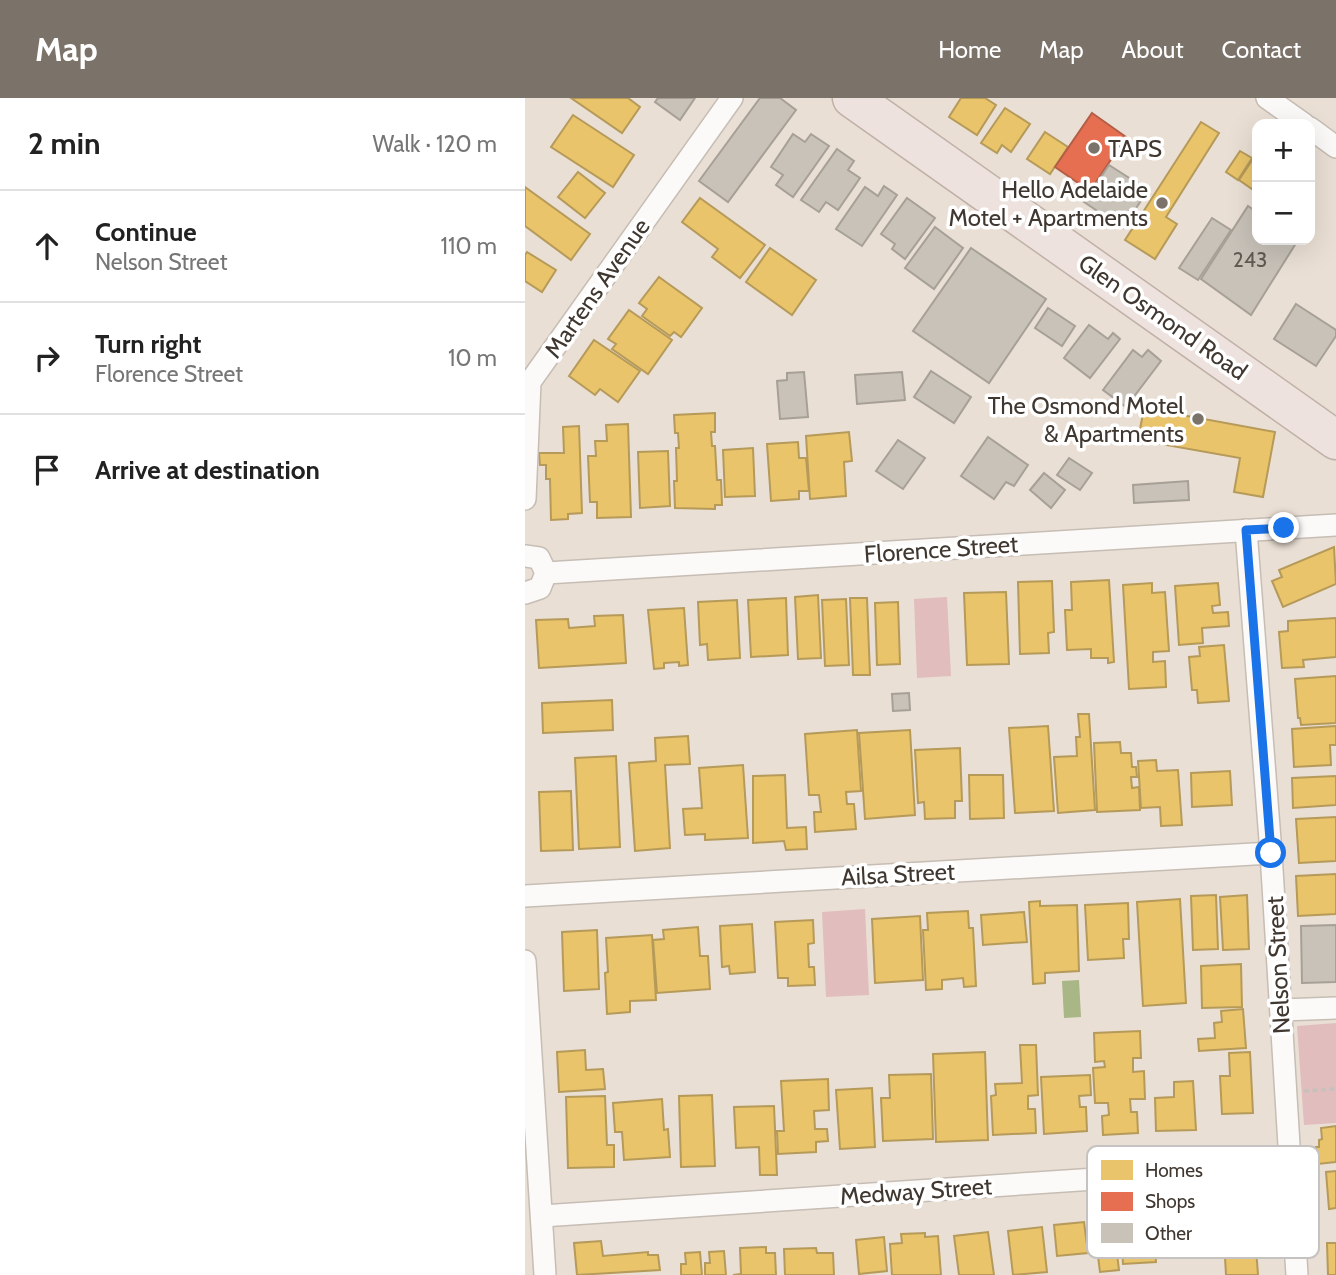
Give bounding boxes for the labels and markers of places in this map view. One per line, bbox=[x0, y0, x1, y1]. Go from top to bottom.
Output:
place label: TAPS bbox=[1108, 134, 1162, 163]
marker: TAPS bbox=[1086, 140, 1102, 156]
place label: Hello Adelaide Motel + Apartments bbox=[948, 175, 1148, 232]
marker: Hello Adelaide Motel + Apartments bbox=[1154, 195, 1170, 211]
place label: The Osmond Motel & Apartments bbox=[988, 391, 1184, 448]
marker: The Osmond Motel & Apartments bbox=[1190, 411, 1206, 427]

